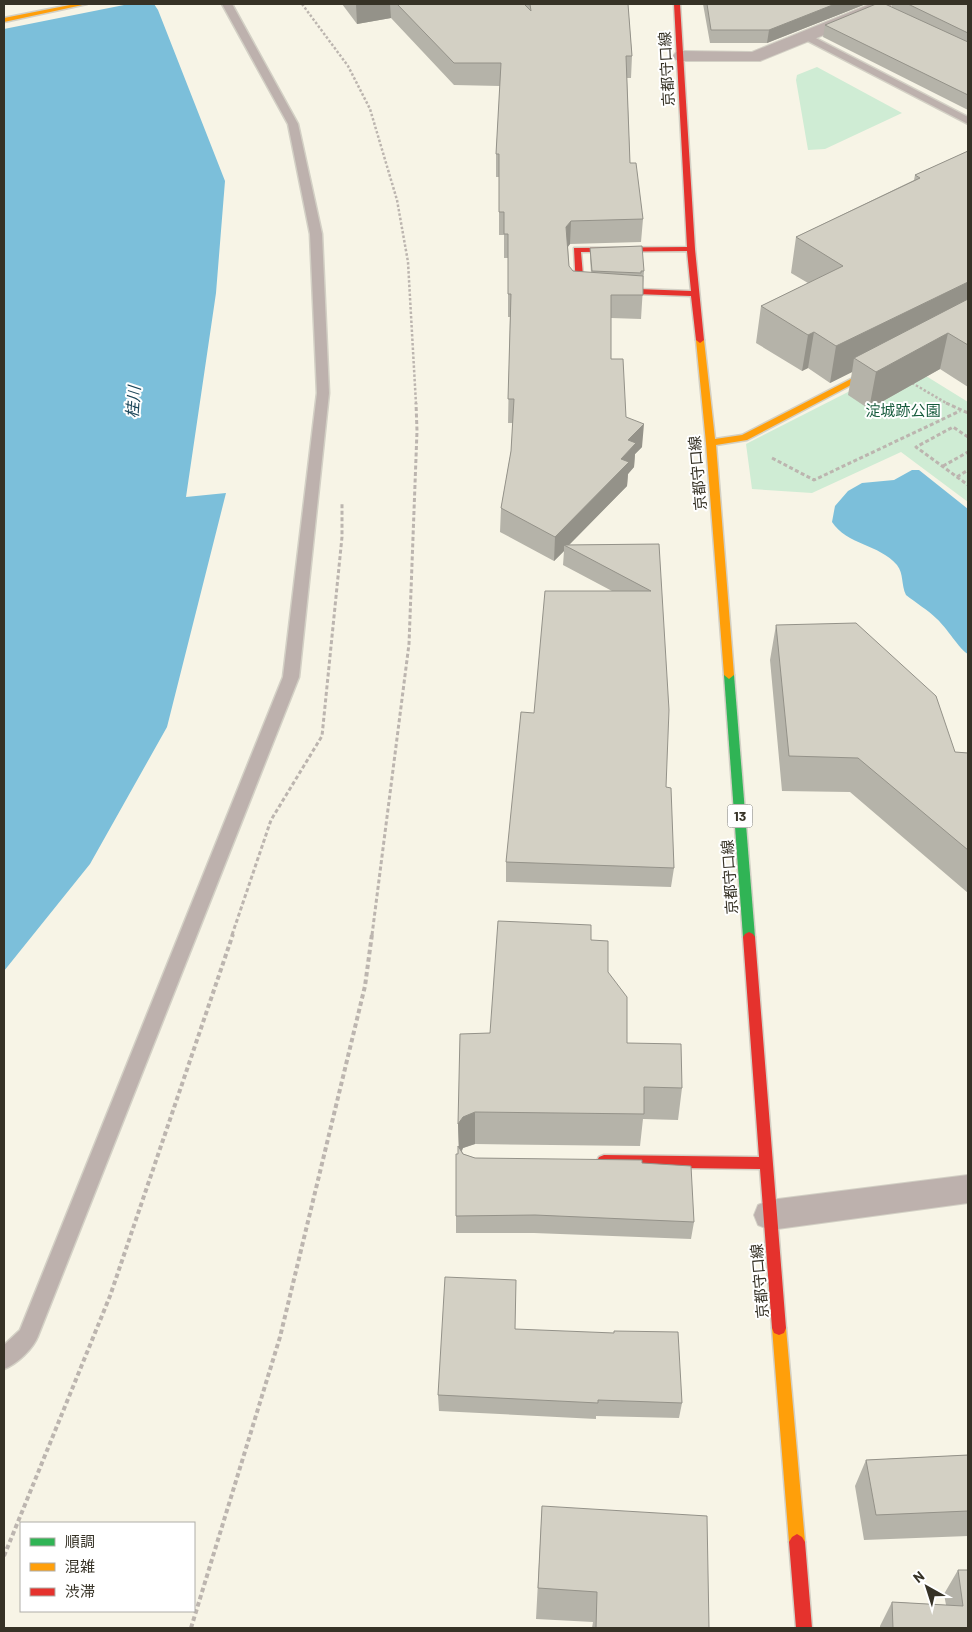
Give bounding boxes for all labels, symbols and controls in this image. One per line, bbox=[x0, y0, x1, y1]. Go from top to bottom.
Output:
street label: 京都守口線 bbox=[655, 31, 677, 107]
water label: 桂川 bbox=[122, 383, 143, 419]
park label: 淀城跡公園 bbox=[865, 401, 941, 419]
street label: 京都守口線 bbox=[685, 435, 709, 511]
road number: 13 bbox=[728, 804, 752, 828]
street label: 京都守口線 bbox=[717, 839, 741, 915]
street label: 京都守口線 bbox=[747, 1243, 771, 1319]
legend bbox=[20, 1522, 195, 1612]
text: 順調 bbox=[65, 1532, 95, 1550]
text: 混雑 bbox=[65, 1557, 95, 1575]
north arrow bbox=[902, 1562, 952, 1612]
text: N bbox=[910, 1567, 927, 1586]
text: 渋滞 bbox=[65, 1582, 95, 1600]

